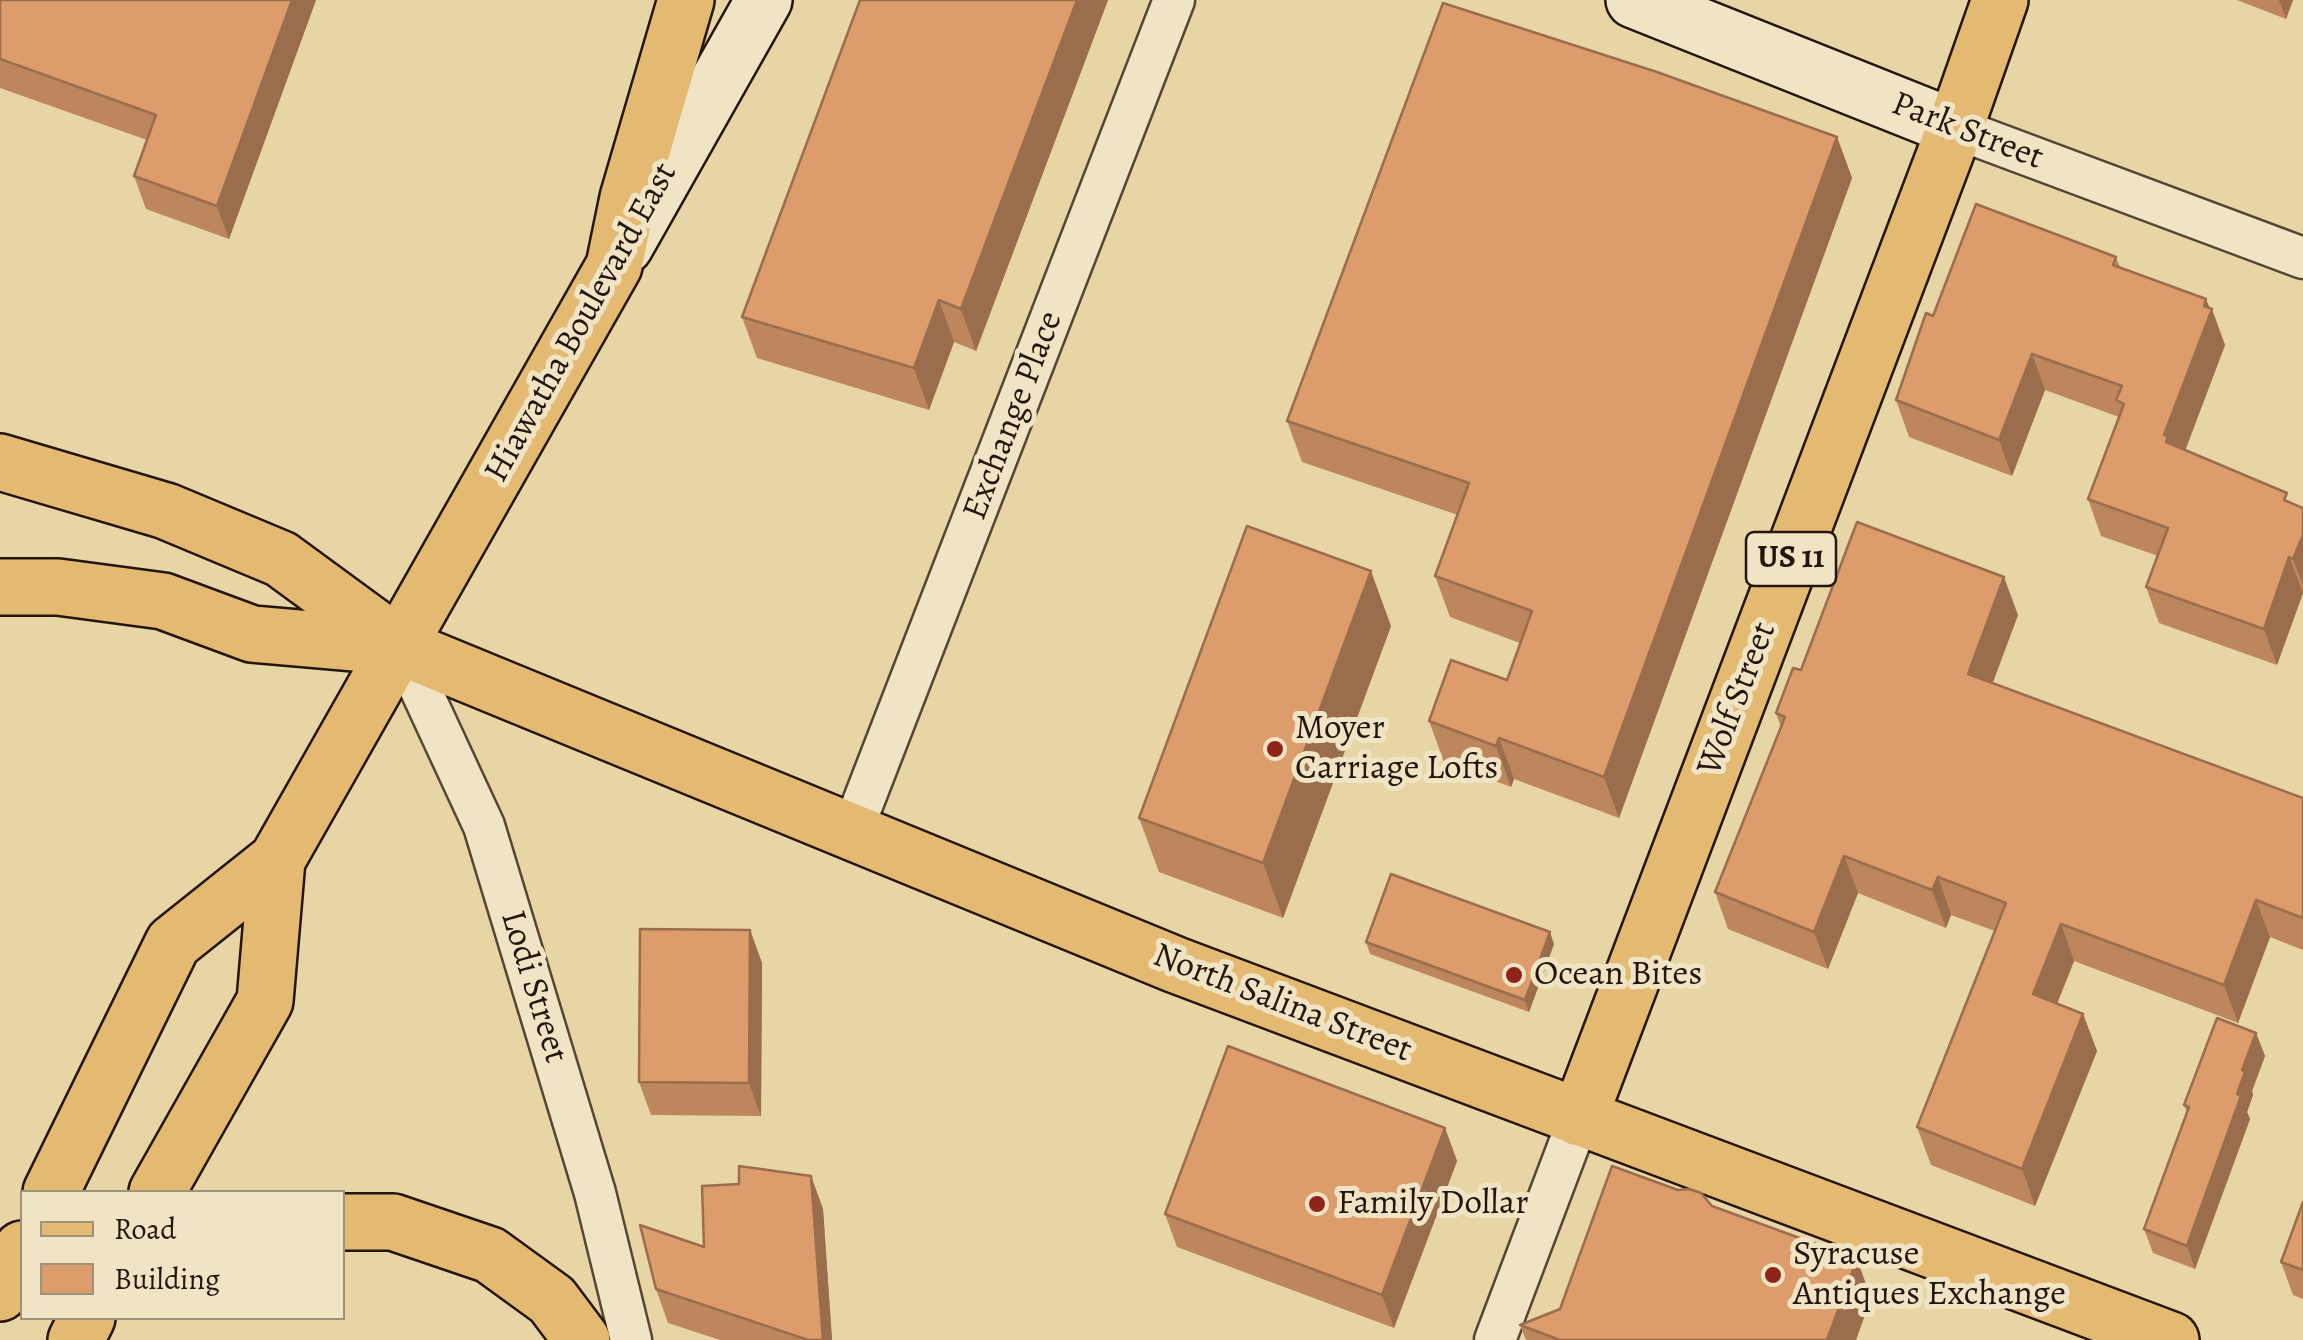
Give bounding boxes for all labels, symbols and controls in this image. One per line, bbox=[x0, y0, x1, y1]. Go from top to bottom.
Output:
street label: Park Street bbox=[1885, 84, 2049, 180]
street label: Hiawatha Boulevard East bbox=[477, 156, 687, 490]
street label: Exchange Place bbox=[955, 306, 1073, 526]
road number: US 11 bbox=[1746, 532, 1836, 586]
street label: Wolf Street bbox=[1690, 617, 1786, 781]
place label: Moyer Carriage Lofts bbox=[1295, 708, 1498, 790]
marker: Moyer Carriage Lofts bbox=[1264, 738, 1286, 760]
street label: Lodi Street bbox=[490, 906, 576, 1068]
street label: North Salina Street bbox=[1147, 935, 1417, 1073]
place label: Ocean Bites bbox=[1534, 954, 1702, 996]
marker: Ocean Bites bbox=[1503, 964, 1525, 986]
place label: Family Dollar bbox=[1337, 1183, 1529, 1225]
legend bbox=[20, 1190, 345, 1320]
marker: Family Dollar bbox=[1306, 1193, 1328, 1215]
text: Road bbox=[114, 1209, 176, 1249]
place label: Syracuse Antiques Exchange bbox=[1793, 1234, 2066, 1316]
text: Building bbox=[114, 1259, 220, 1299]
marker: Syracuse Antiques Exchange bbox=[1762, 1264, 1784, 1286]

